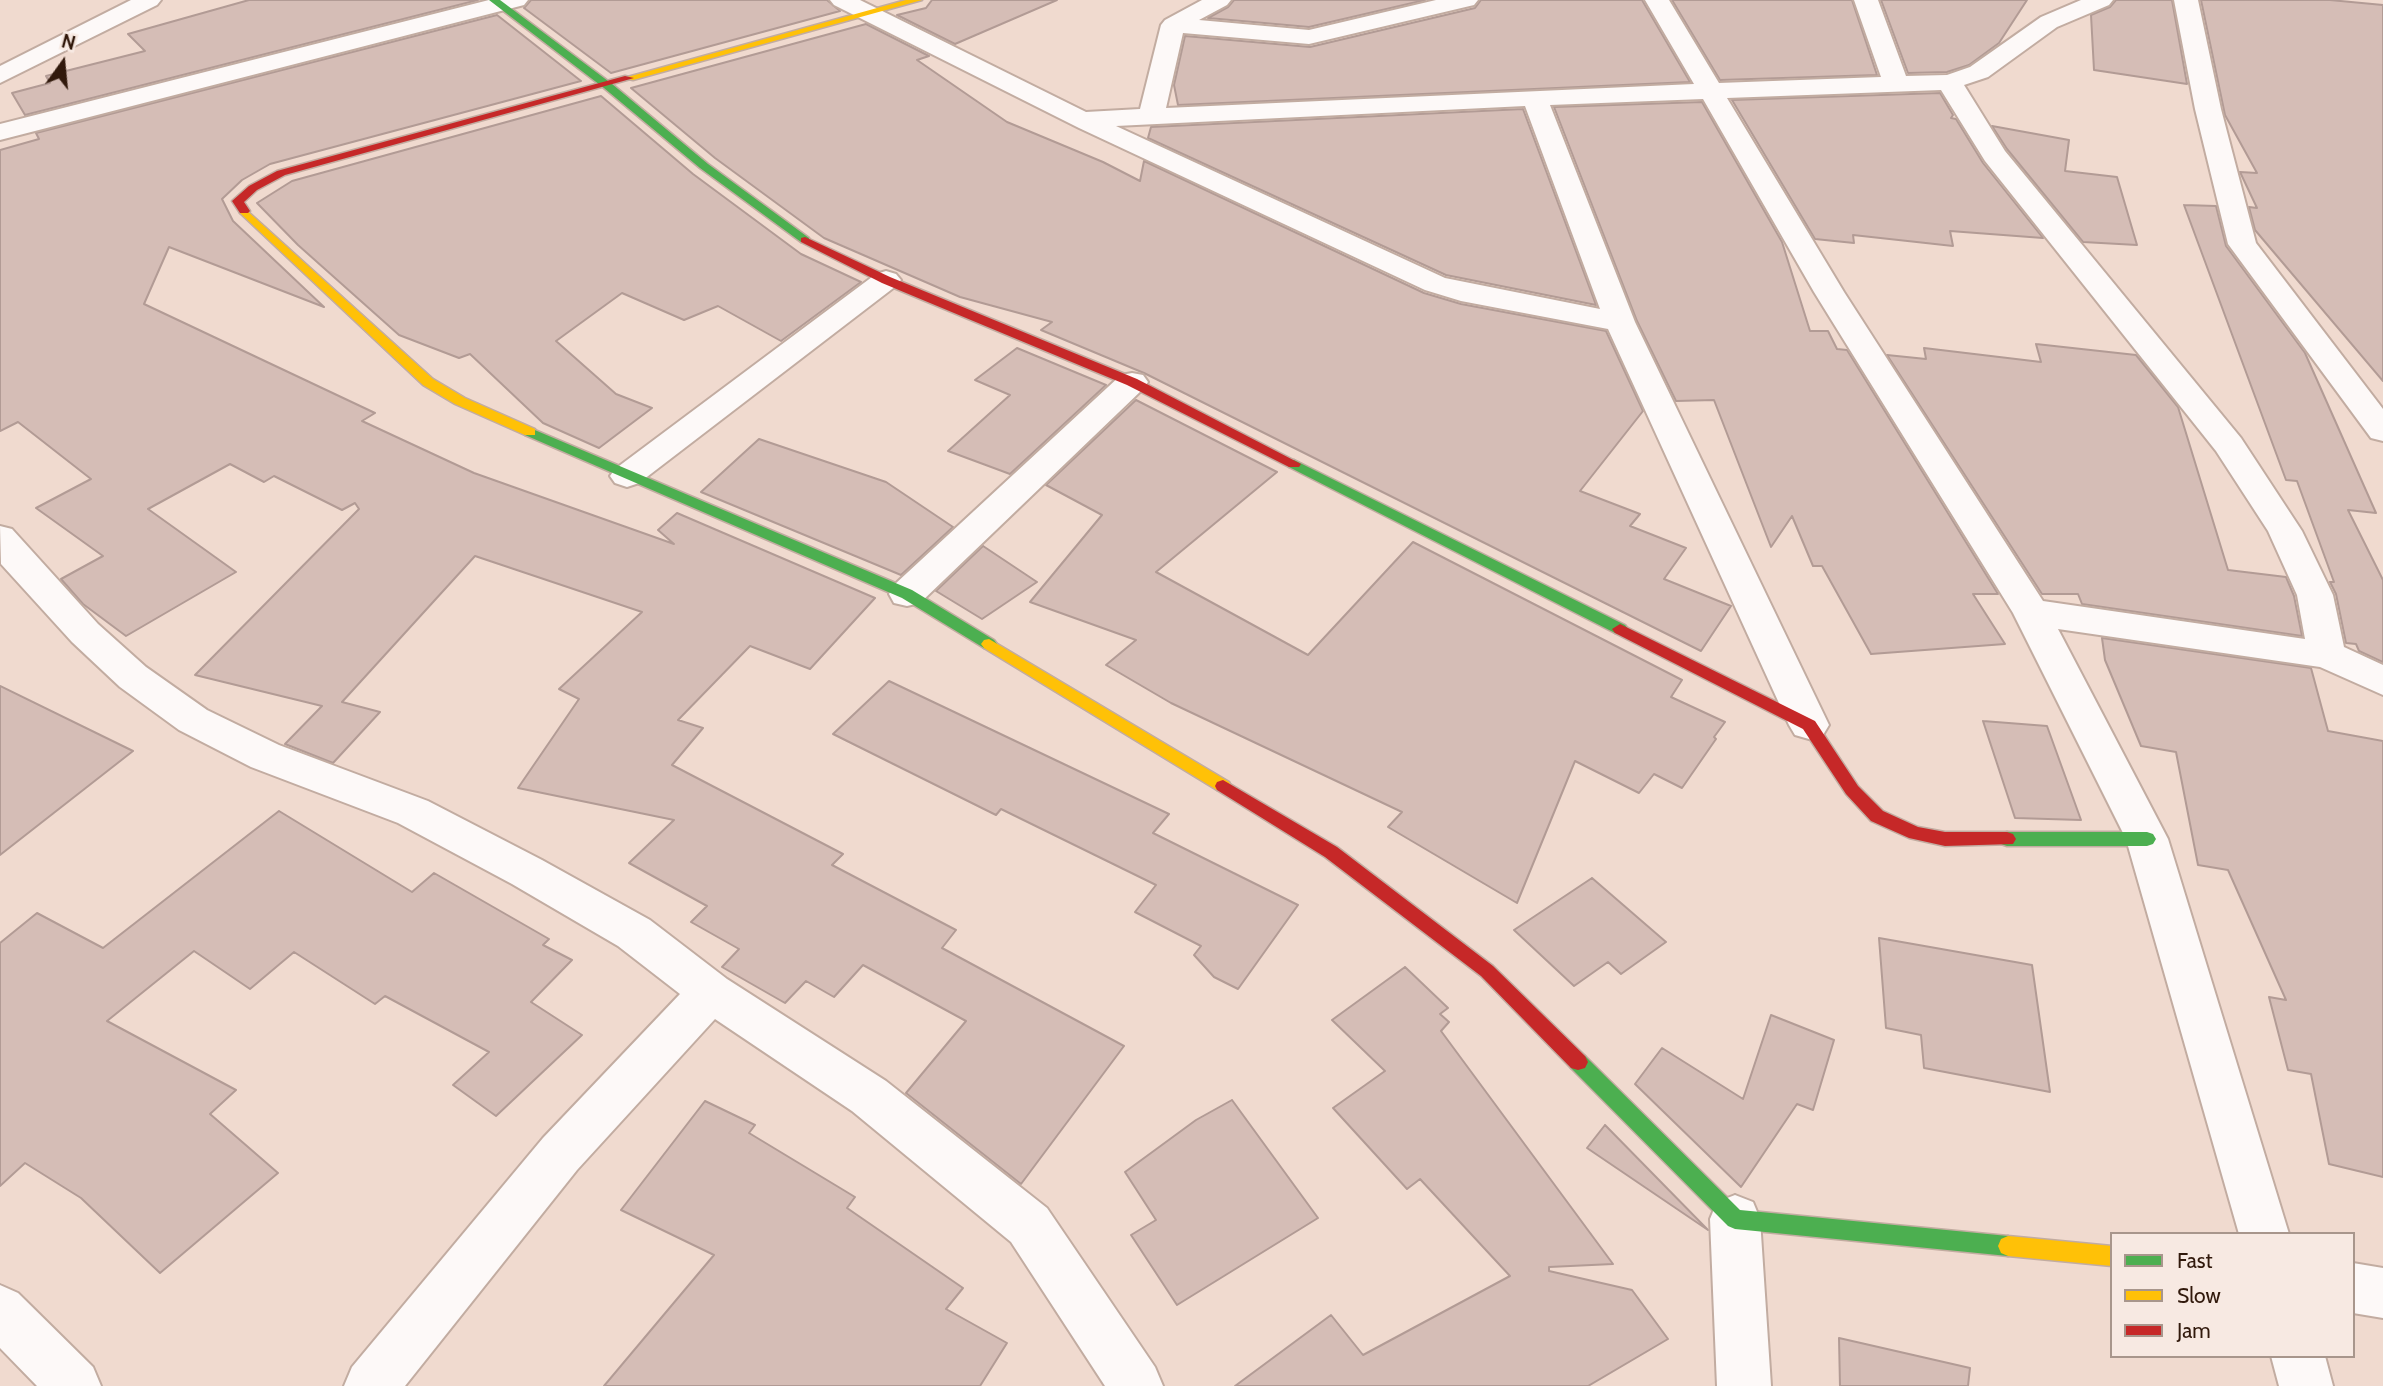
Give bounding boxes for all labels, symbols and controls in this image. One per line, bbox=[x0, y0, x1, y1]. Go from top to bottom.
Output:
north arrow bbox=[28, 28, 98, 98]
text: N bbox=[59, 29, 78, 55]
legend bbox=[2110, 1232, 2355, 1358]
text: Fast bbox=[2177, 1248, 2213, 1273]
text: Slow bbox=[2177, 1283, 2221, 1308]
text: Jam bbox=[2177, 1318, 2211, 1343]

